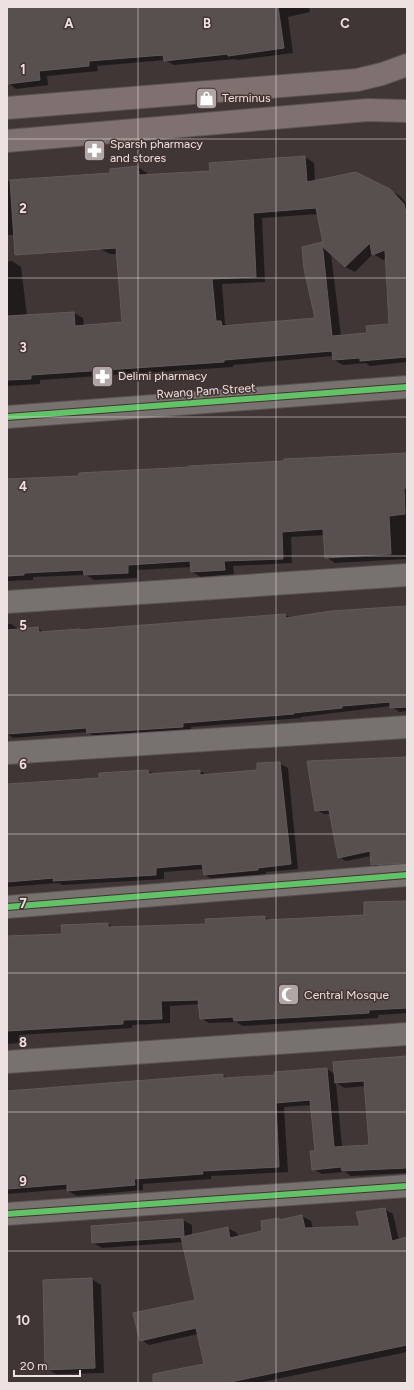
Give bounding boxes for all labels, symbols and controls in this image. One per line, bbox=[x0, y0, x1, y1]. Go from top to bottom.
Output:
text: A bbox=[64, 16, 74, 31]
text: B bbox=[203, 16, 211, 31]
text: C bbox=[340, 16, 350, 31]
text: 1 bbox=[20, 62, 26, 77]
shop icon: Terminus bbox=[194, 85, 220, 111]
place label: Terminus bbox=[222, 91, 271, 105]
place label: Sparsh pharmacy and stores bbox=[110, 137, 204, 165]
pharmacy icon: Sparsh pharmacy and stores bbox=[81, 138, 107, 164]
text: 2 bbox=[19, 201, 27, 216]
text: 3 bbox=[19, 340, 27, 355]
pharmacy icon: Delimi pharmacy bbox=[89, 363, 115, 389]
place label: Delimi pharmacy bbox=[118, 369, 208, 383]
street label: Rwang Pam Street bbox=[156, 381, 256, 401]
text: 4 bbox=[19, 479, 27, 494]
text: 5 bbox=[19, 618, 27, 633]
text: 6 bbox=[19, 757, 27, 772]
text: 7 bbox=[19, 896, 27, 911]
mosque icon: Central Mosque bbox=[276, 982, 302, 1008]
place label: Central Mosque bbox=[304, 988, 390, 1002]
text: 8 bbox=[19, 1035, 27, 1050]
text: 9 bbox=[19, 1174, 27, 1189]
text: 10 bbox=[16, 1313, 30, 1328]
scale bar bbox=[14, 1352, 80, 1378]
text: 20 m bbox=[20, 1359, 48, 1373]

